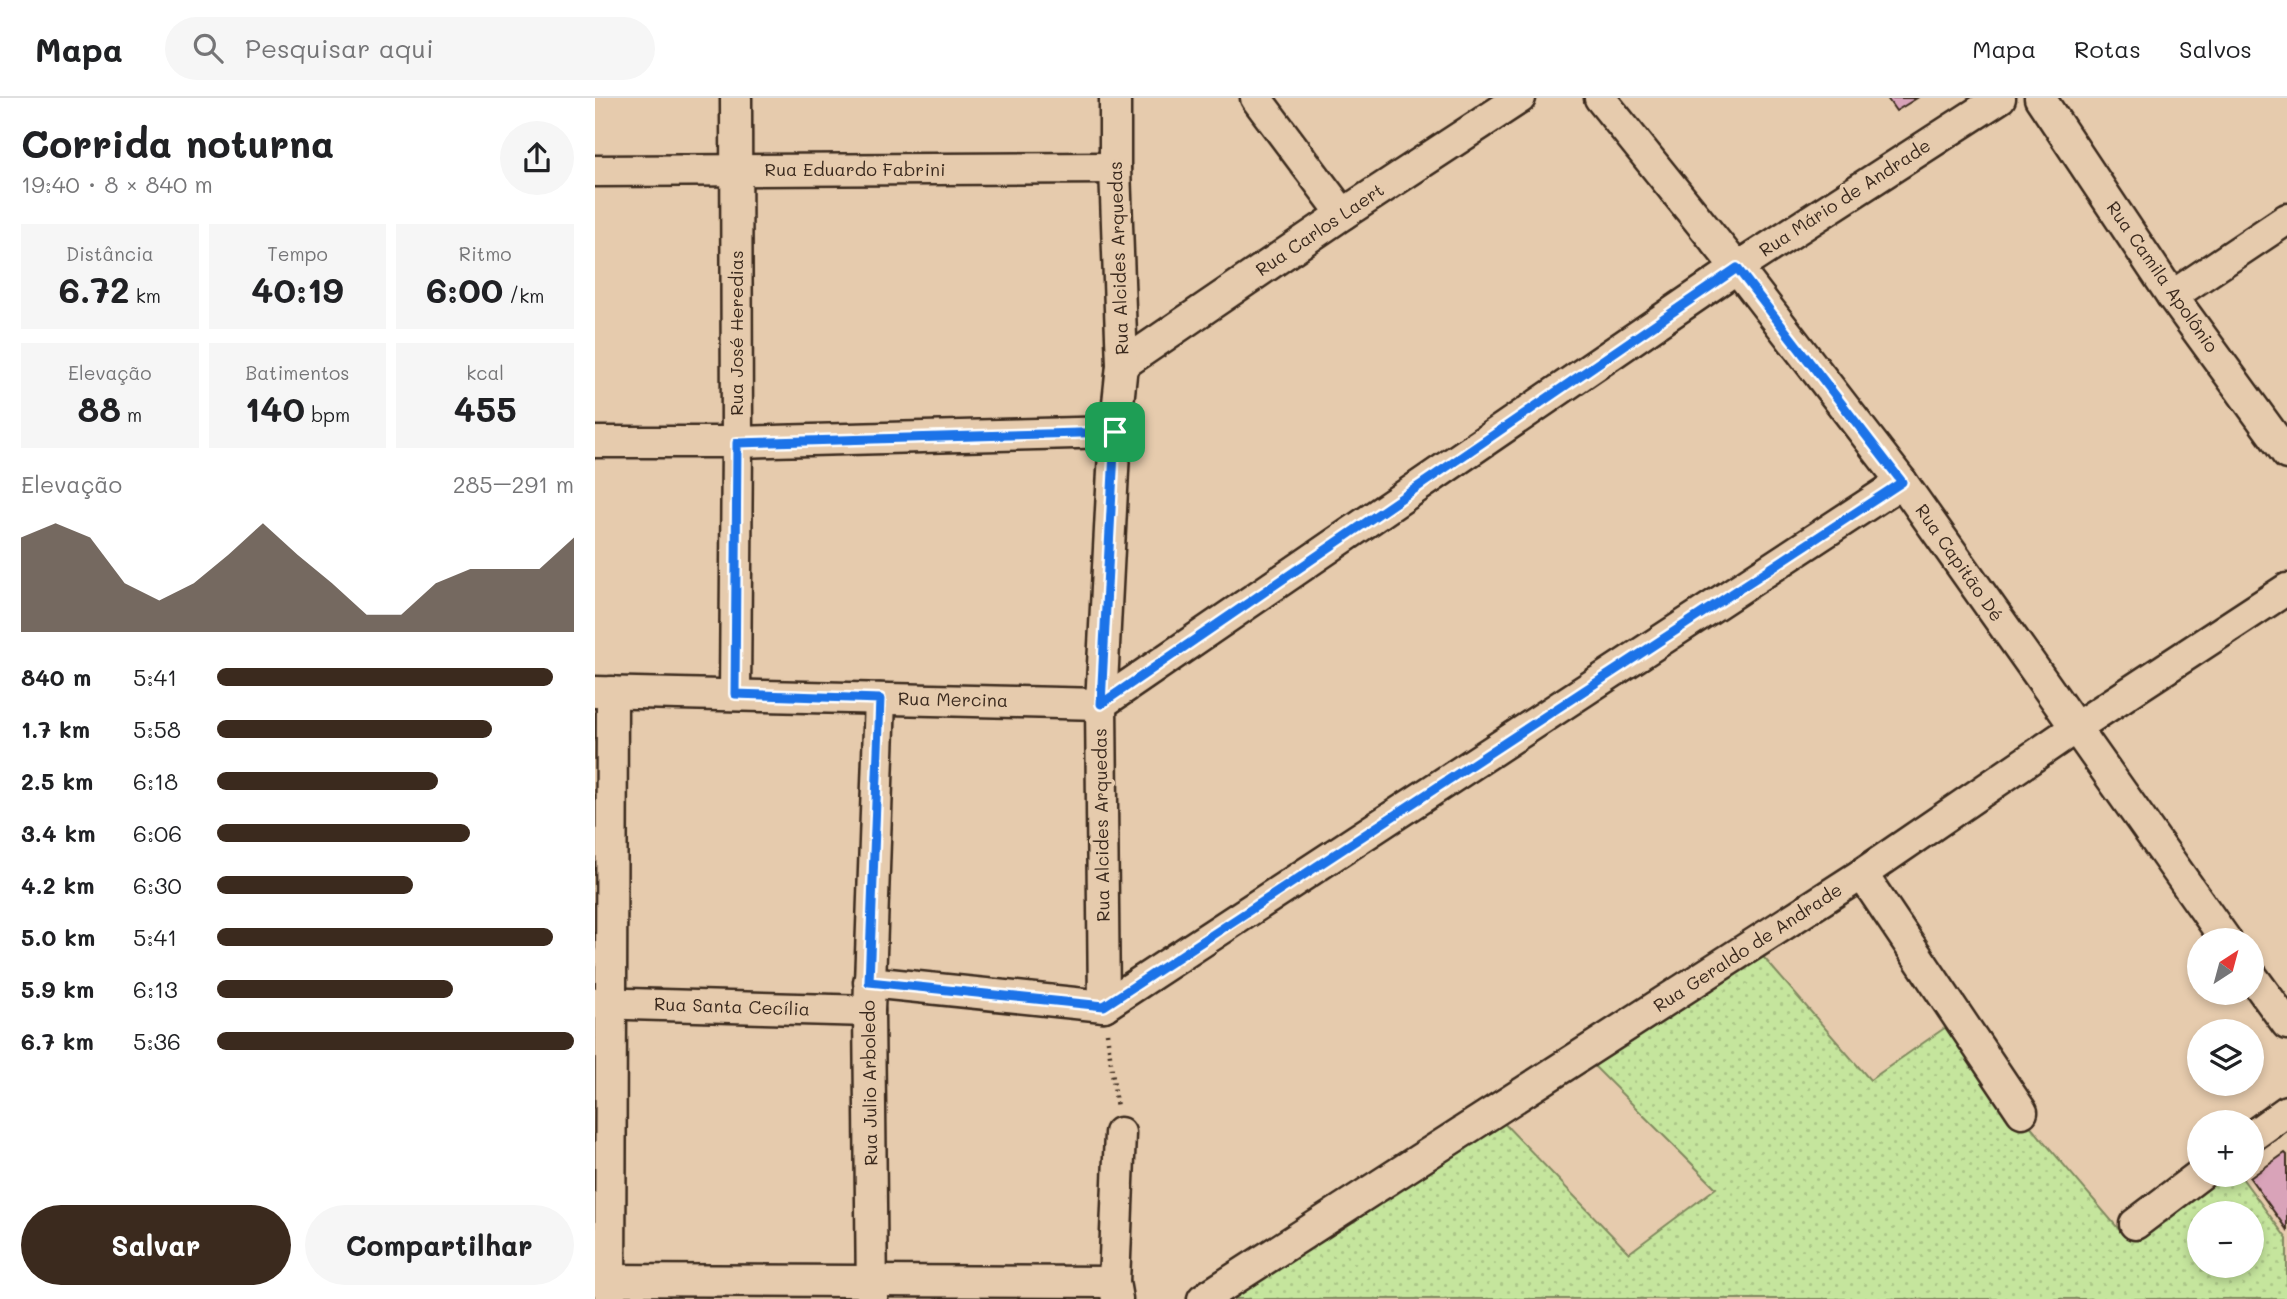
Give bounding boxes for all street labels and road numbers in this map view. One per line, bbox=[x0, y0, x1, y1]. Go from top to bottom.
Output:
street label: Rua Mário de Andrade bbox=[1754, 133, 1935, 262]
street label: Rua Eduardo Fabrini bbox=[765, 157, 945, 181]
street label: Rua Alcides Arquedas bbox=[1103, 161, 1133, 355]
street label: Rua Carlos Laert bbox=[1251, 177, 1388, 281]
street label: Rua Camila Apolônio bbox=[2102, 196, 2224, 357]
street label: Rua José Heredias bbox=[724, 250, 748, 416]
street label: Rua Capitão Dé bbox=[1910, 499, 2009, 626]
street label: Rua Mercina bbox=[898, 686, 1008, 712]
street label: Rua Alcides Arquedas bbox=[1087, 728, 1115, 922]
street label: Rua Geraldo de Andrade bbox=[1648, 877, 1846, 1017]
street label: Rua Santa Cecília bbox=[654, 991, 810, 1021]
street label: Rua Julio Arboledo bbox=[856, 1000, 882, 1166]

